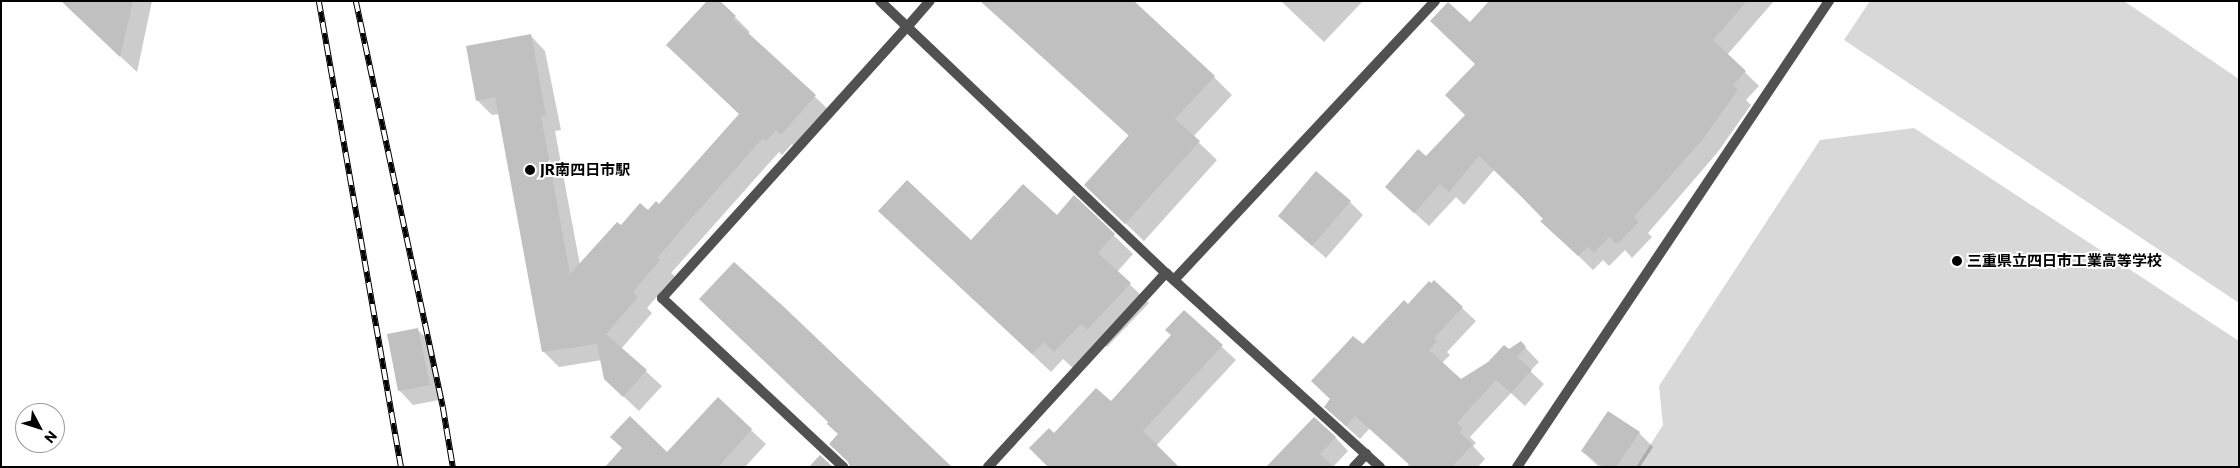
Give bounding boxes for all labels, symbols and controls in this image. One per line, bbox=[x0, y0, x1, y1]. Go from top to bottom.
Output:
place label: JR南四日市駅 bbox=[540, 161, 630, 179]
marker: JR南四日市駅 bbox=[524, 164, 536, 176]
place label: 三重県立四日市工業高等学校 bbox=[1967, 252, 2162, 270]
marker: 三重県立四日市工業高等学校 bbox=[1951, 255, 1963, 267]
north arrow bbox=[15, 403, 65, 453]
text: N bbox=[41, 428, 61, 447]

